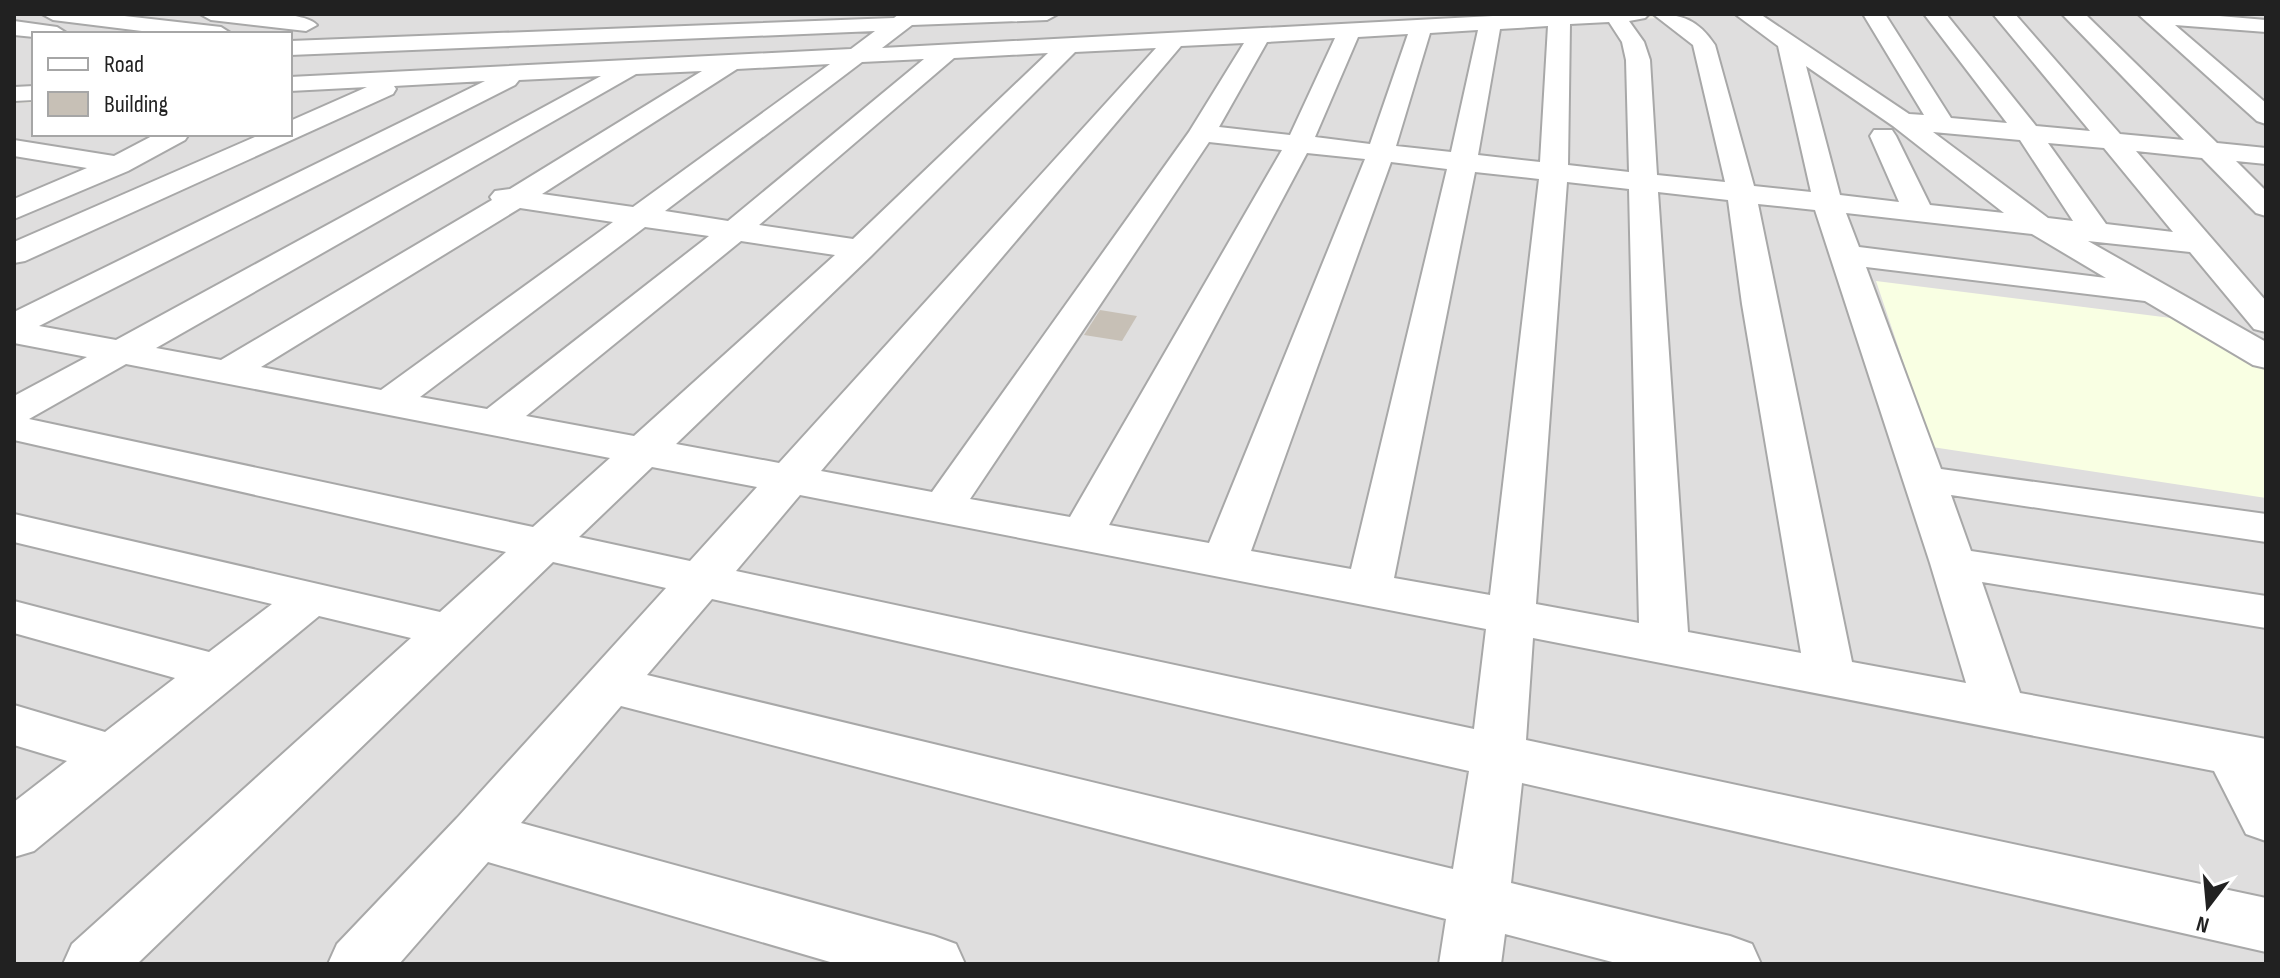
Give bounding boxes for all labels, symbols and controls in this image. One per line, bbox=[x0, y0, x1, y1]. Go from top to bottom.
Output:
legend bbox=[32, 32, 292, 136]
text: Road bbox=[104, 50, 144, 79]
text: Building bbox=[104, 90, 168, 119]
north arrow bbox=[2168, 866, 2248, 946]
text: N bbox=[2194, 909, 2212, 938]

